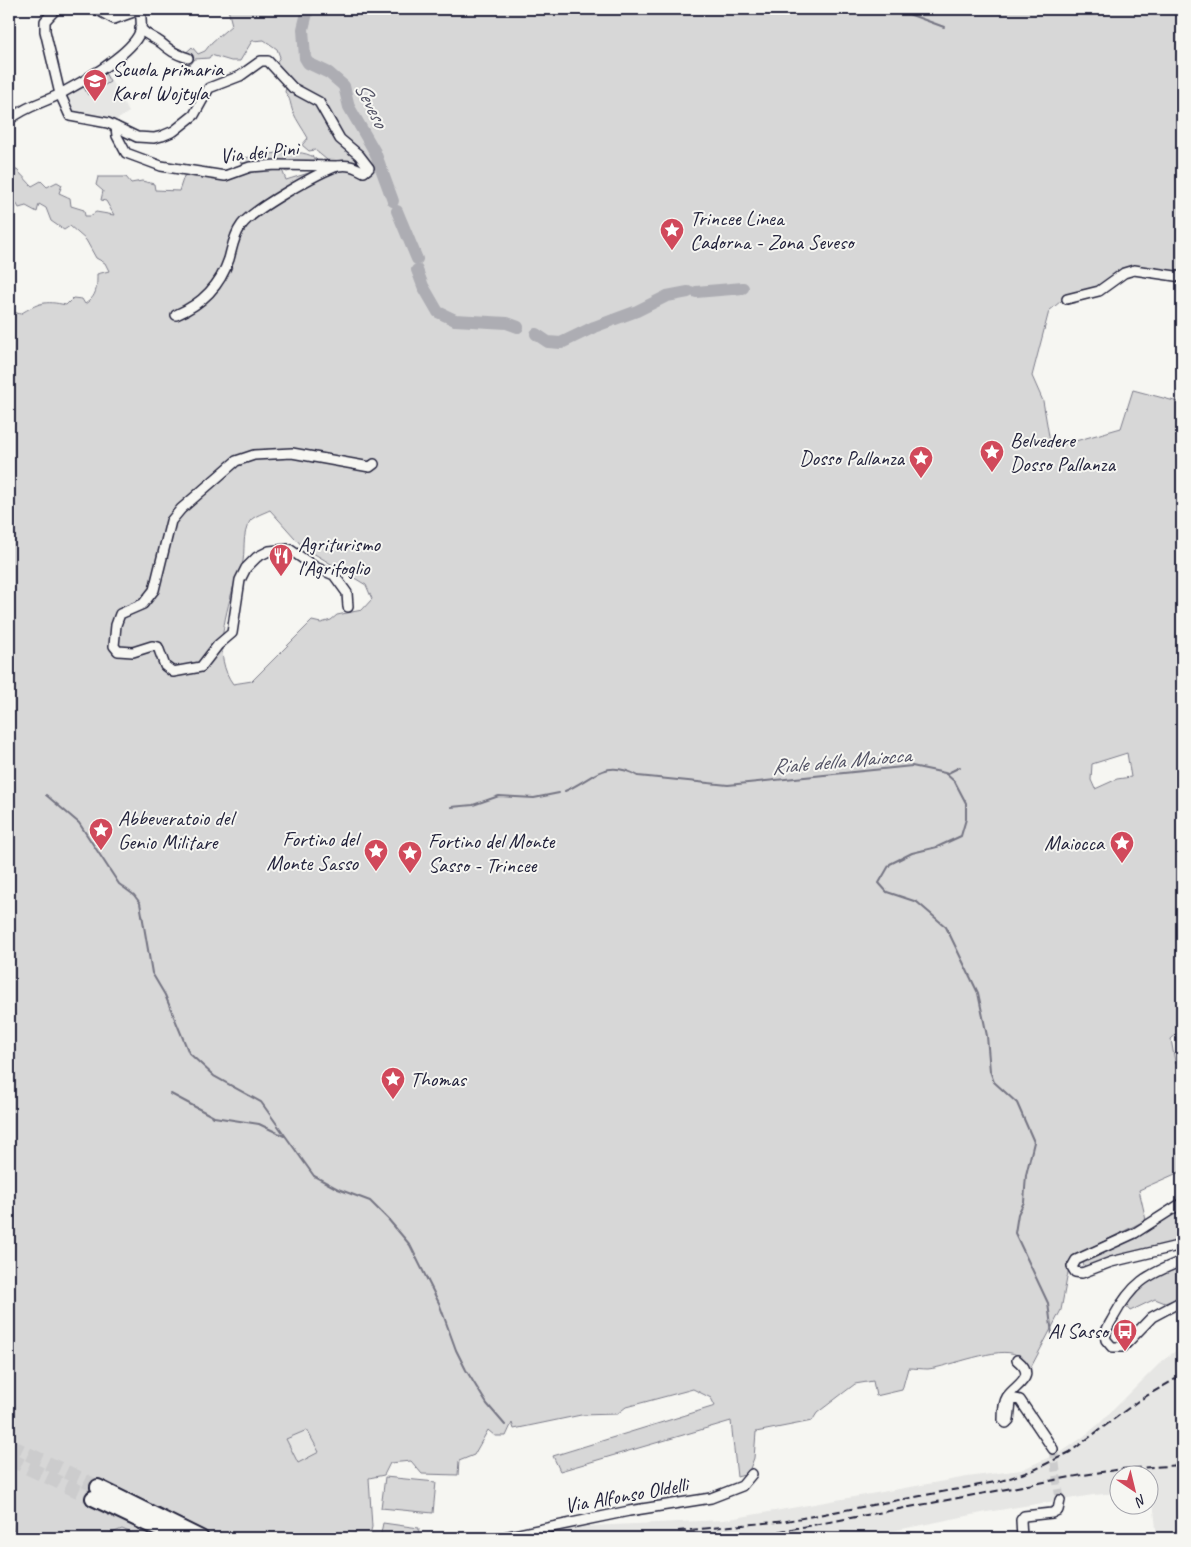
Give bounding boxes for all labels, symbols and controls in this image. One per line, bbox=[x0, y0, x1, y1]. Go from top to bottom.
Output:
place label: Scuola primaria Karol Wojtyla bbox=[112, 56, 225, 106]
school or university icon: Scuola primaria Karol Wojtyla bbox=[82, 68, 108, 102]
water label: Seveso bbox=[348, 77, 396, 135]
street label: Via dei Pini bbox=[218, 135, 303, 169]
place label: Trincee Linea Cadorna - Zona Seveso bbox=[690, 205, 856, 255]
place icon: Trincee Linea Cadorna - Zona Seveso bbox=[659, 217, 685, 251]
place label: Belvedere Dosso Pallanza bbox=[1010, 427, 1116, 477]
place icon: Belvedere Dosso Pallanza bbox=[979, 439, 1005, 473]
place label: Dosso Pallanza bbox=[799, 445, 906, 471]
place icon: Dosso Pallanza bbox=[908, 445, 934, 479]
place label: Agriturismo l'Agrifoglio bbox=[298, 531, 382, 581]
restaurant icon: Agriturismo l'Agrifoglio bbox=[268, 543, 294, 577]
water label: Riale della Maiocca bbox=[770, 741, 915, 781]
place label: Abbeveratoio del Genio Militare bbox=[118, 805, 237, 855]
place icon: Abbeveratoio del Genio Militare bbox=[88, 817, 114, 851]
place label: Fortino del Monte Sasso bbox=[267, 826, 361, 876]
place label: Fortino del Monte Sasso - Trincee bbox=[428, 828, 556, 878]
place label: Maiocca bbox=[1044, 830, 1106, 856]
place icon: Maiocca bbox=[1109, 830, 1135, 864]
place icon: Fortino del Monte Sasso bbox=[363, 838, 389, 872]
place icon: Fortino del Monte Sasso - Trincee bbox=[397, 840, 423, 874]
place icon: Thomas bbox=[380, 1066, 406, 1100]
place label: Thomas bbox=[410, 1066, 467, 1092]
place label: Al Sasso bbox=[1048, 1318, 1111, 1344]
bus stop icon: Al Sasso bbox=[1112, 1318, 1138, 1352]
north arrow bbox=[1108, 1464, 1158, 1514]
street label: Via Alfonso Oldelli bbox=[562, 1471, 693, 1519]
text: N bbox=[1131, 1491, 1150, 1511]

